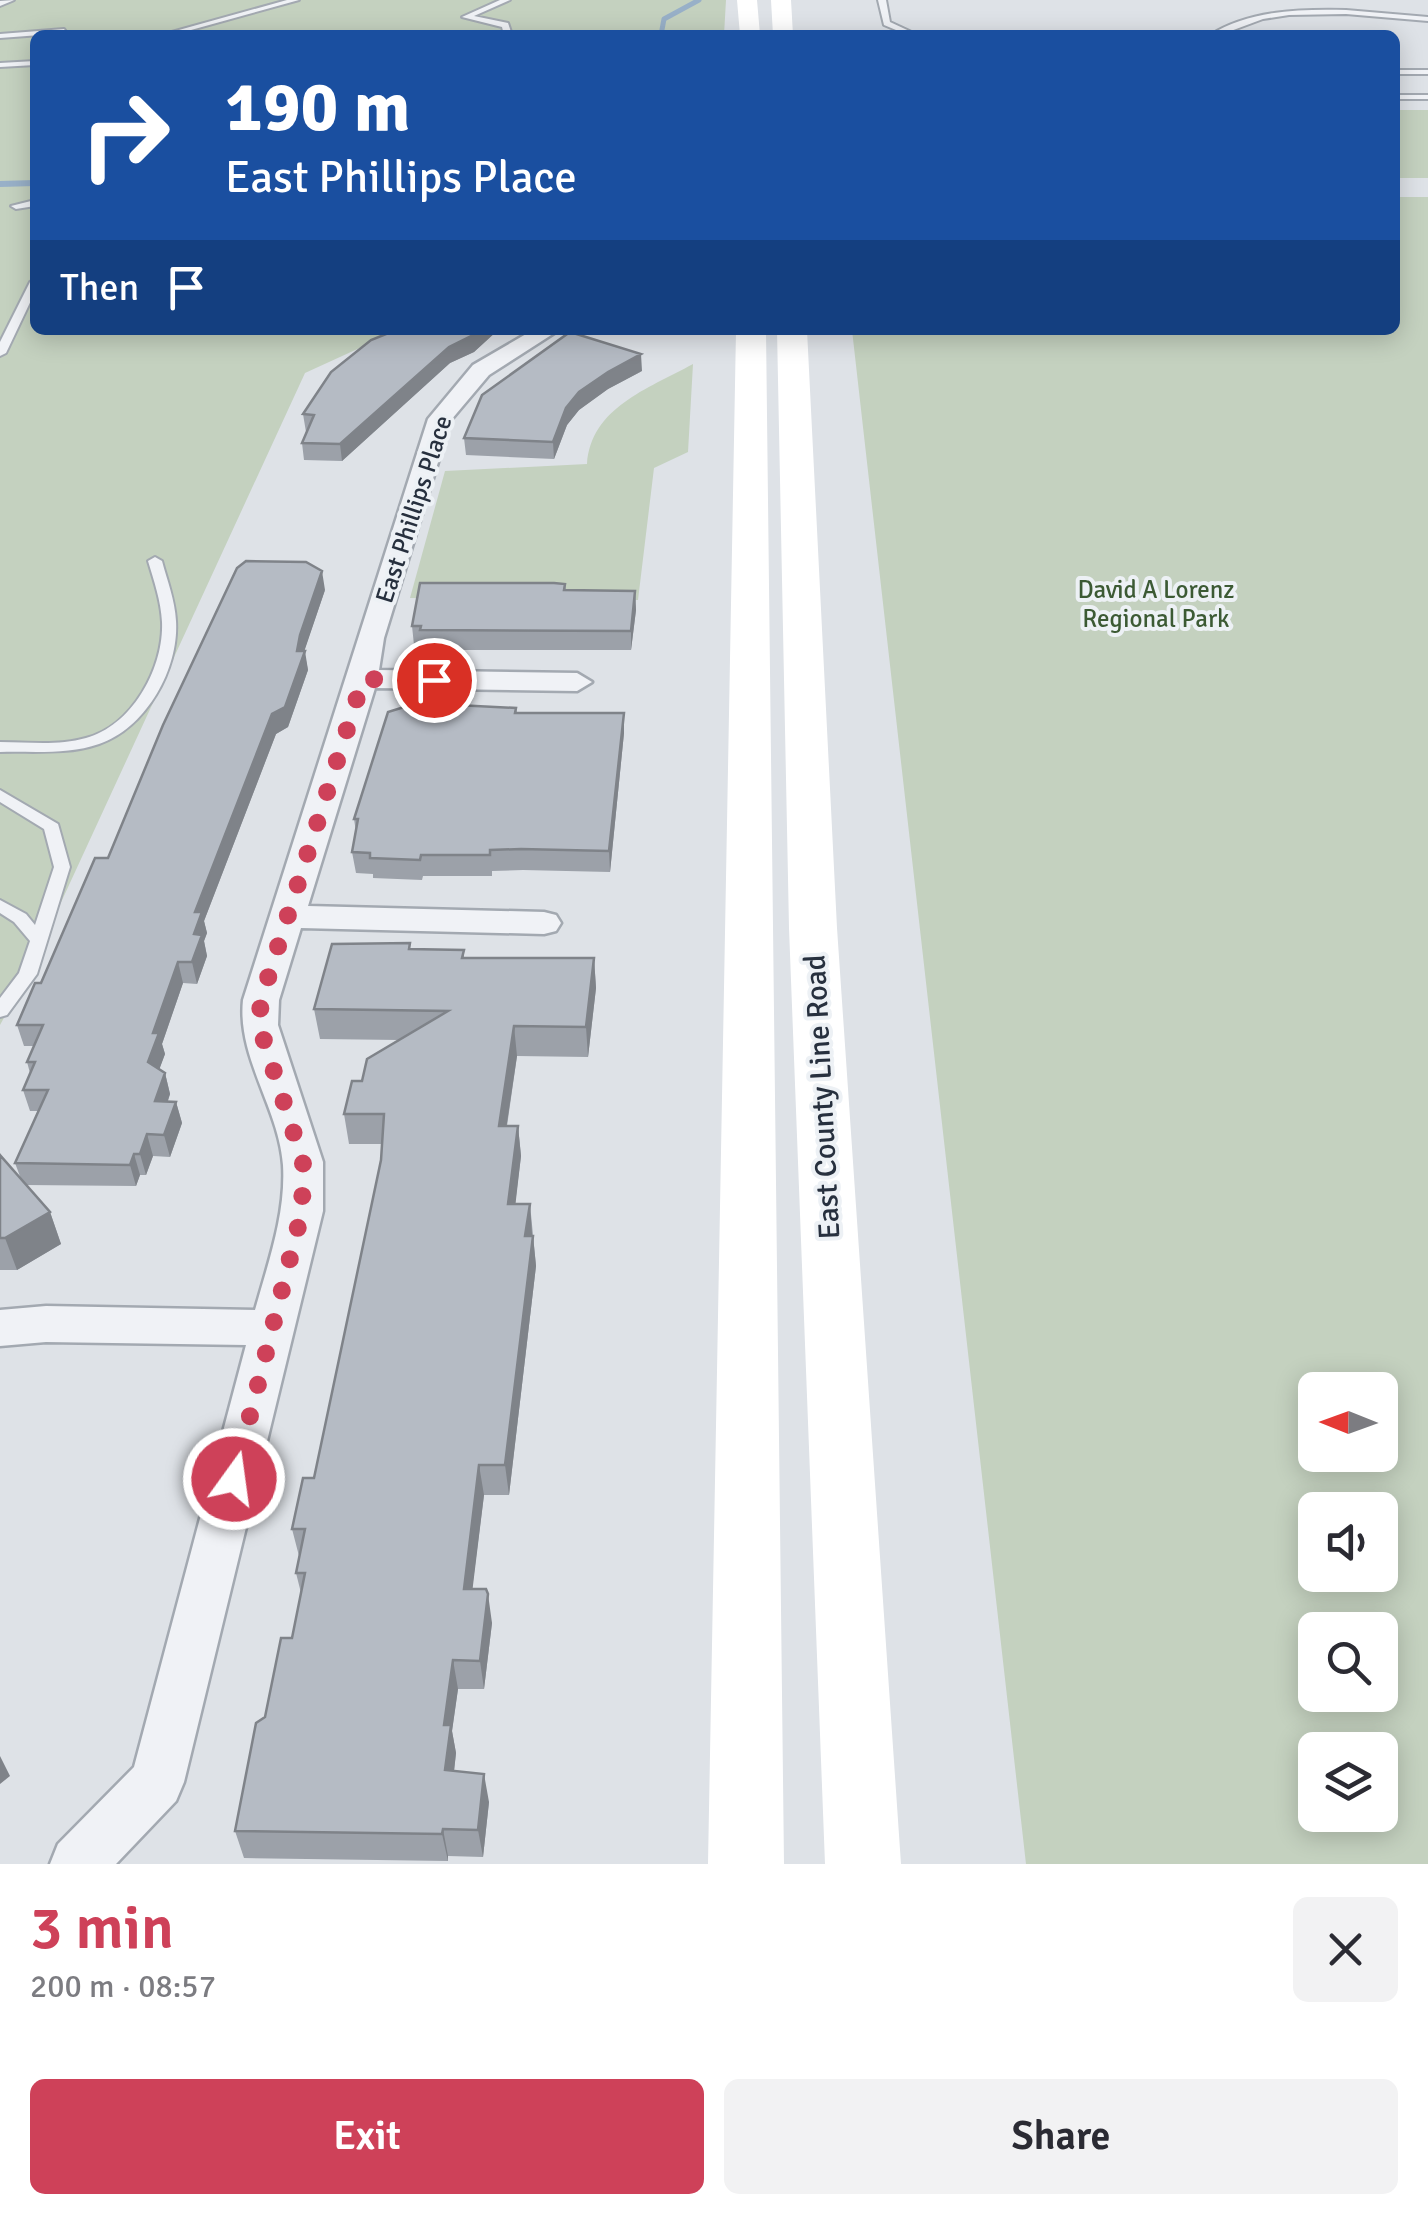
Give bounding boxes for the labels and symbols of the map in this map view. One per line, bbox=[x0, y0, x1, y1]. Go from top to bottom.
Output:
street label: East Phillips Place bbox=[369, 411, 458, 607]
park label: David A Lorenz Regional Park bbox=[1077, 574, 1235, 634]
pin bbox=[392, 638, 477, 723]
street label: East County Line Road bbox=[797, 954, 848, 1240]
north arrow bbox=[1298, 1372, 1398, 1472]
position arrow bbox=[182, 1427, 286, 1531]

